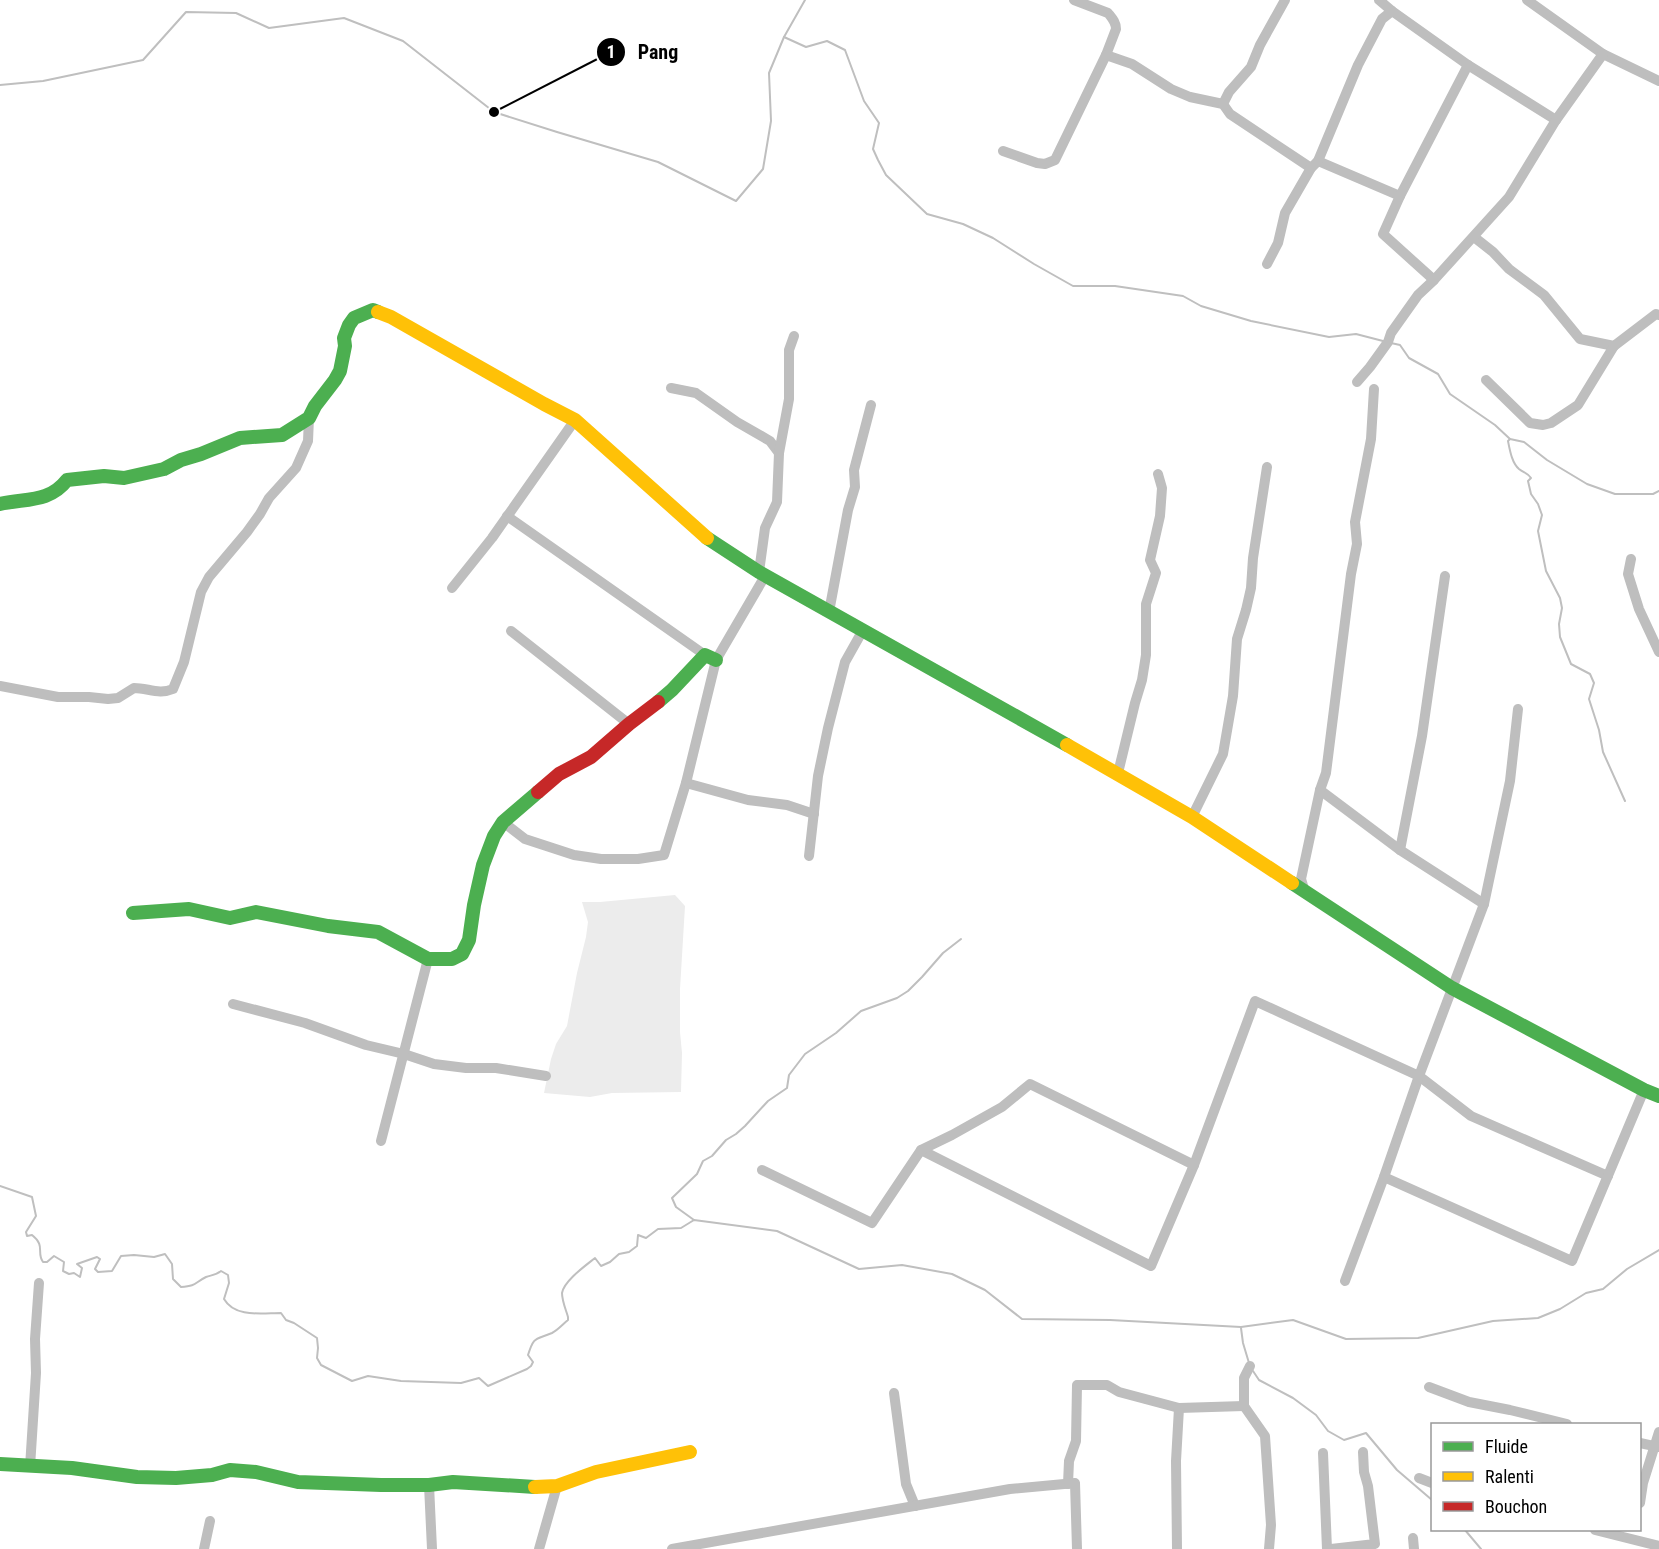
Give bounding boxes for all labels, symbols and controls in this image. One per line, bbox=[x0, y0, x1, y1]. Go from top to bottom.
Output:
callout: Pang bbox=[596, 33, 690, 71]
text: Pang bbox=[638, 40, 678, 64]
text: 1 bbox=[606, 41, 616, 62]
legend bbox=[1431, 1423, 1641, 1531]
text: Fluide bbox=[1485, 1436, 1528, 1457]
text: Ralenti bbox=[1485, 1466, 1534, 1487]
text: Bouchon bbox=[1485, 1496, 1547, 1517]

